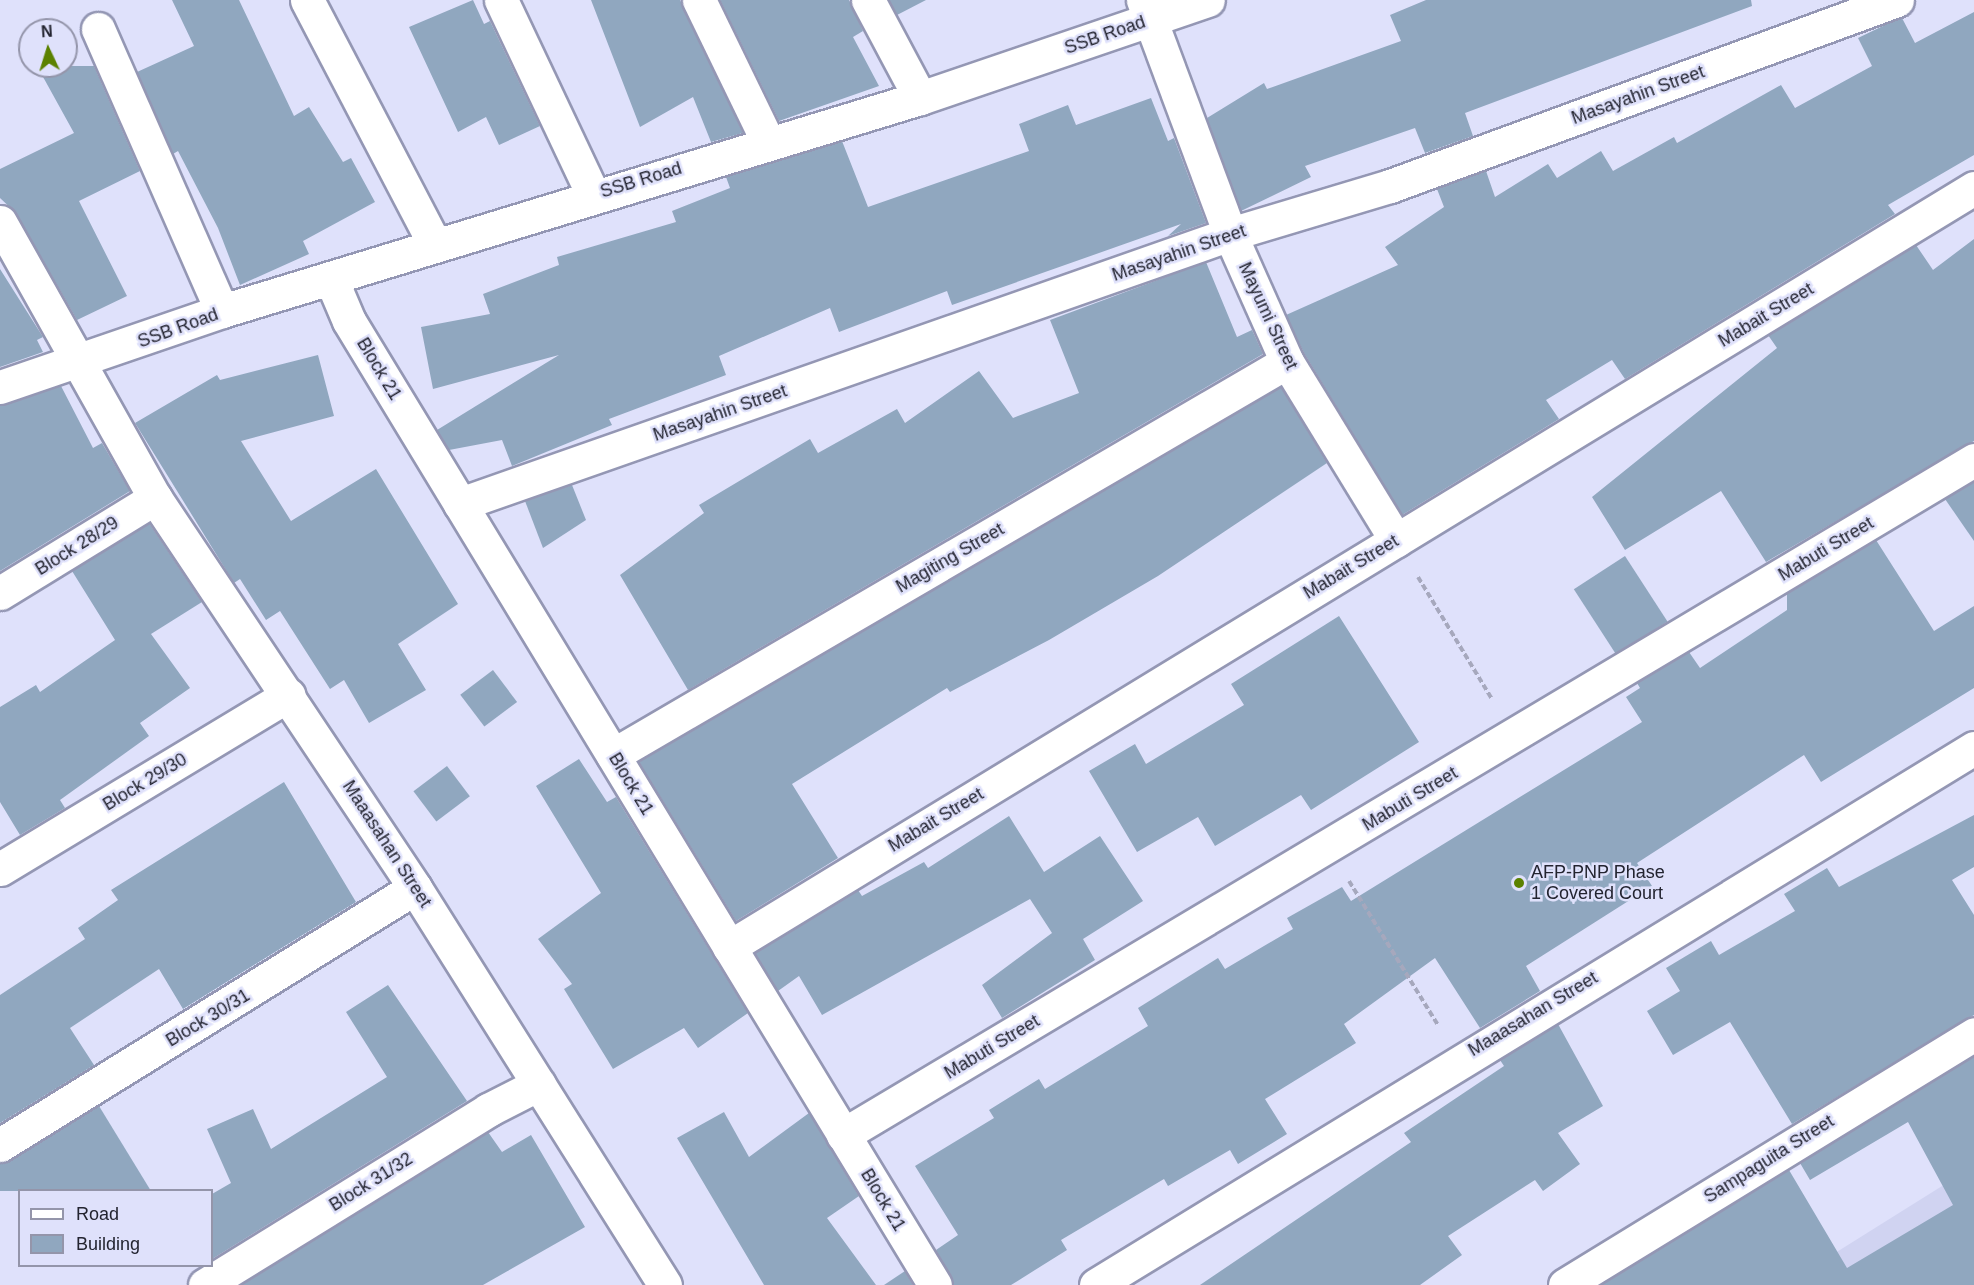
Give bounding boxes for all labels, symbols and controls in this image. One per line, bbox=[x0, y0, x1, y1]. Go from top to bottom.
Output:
street label: SSB Road bbox=[1062, 11, 1148, 59]
north arrow bbox=[18, 18, 78, 78]
text: N bbox=[40, 23, 53, 40]
street label: Masayahin Street bbox=[1568, 61, 1708, 129]
street label: SSB Road bbox=[598, 157, 684, 203]
street label: Masayahin Street bbox=[1109, 220, 1249, 286]
street label: Mayumi Street bbox=[1234, 259, 1302, 373]
street label: Mabait Street bbox=[1715, 278, 1817, 352]
street label: SSB Road bbox=[135, 303, 221, 353]
street label: Block 21 bbox=[352, 334, 406, 404]
street label: Masayahin Street bbox=[650, 380, 790, 446]
street label: Block 28/29 bbox=[31, 512, 123, 580]
street label: Mabuti Street bbox=[1775, 512, 1877, 586]
street label: Magiting Street bbox=[892, 518, 1008, 598]
street label: Mabait Street bbox=[1300, 530, 1402, 604]
street label: Block 29/30 bbox=[99, 749, 191, 815]
street label: Block 21 bbox=[604, 749, 658, 819]
street label: Mabuti Street bbox=[1359, 762, 1461, 836]
street label: Maaasahan Street bbox=[338, 776, 436, 912]
street label: Mabait Street bbox=[885, 783, 987, 857]
place label: AFP-PNP Phase 1 Covered Court bbox=[1531, 862, 1665, 904]
marker: AFP-PNP Phase 1 Covered Court bbox=[1512, 876, 1526, 890]
street label: Maaasahan Street bbox=[1464, 967, 1602, 1061]
street label: Block 30/31 bbox=[162, 985, 254, 1051]
street label: Mabuti Street bbox=[941, 1010, 1043, 1084]
street label: Sampaguita Street bbox=[1700, 1110, 1838, 1208]
street label: Block 31/32 bbox=[325, 1148, 417, 1216]
street label: Block 21 bbox=[856, 1165, 910, 1235]
legend bbox=[18, 1189, 213, 1267]
text: Road bbox=[76, 1204, 119, 1224]
text: Building bbox=[76, 1234, 140, 1254]

